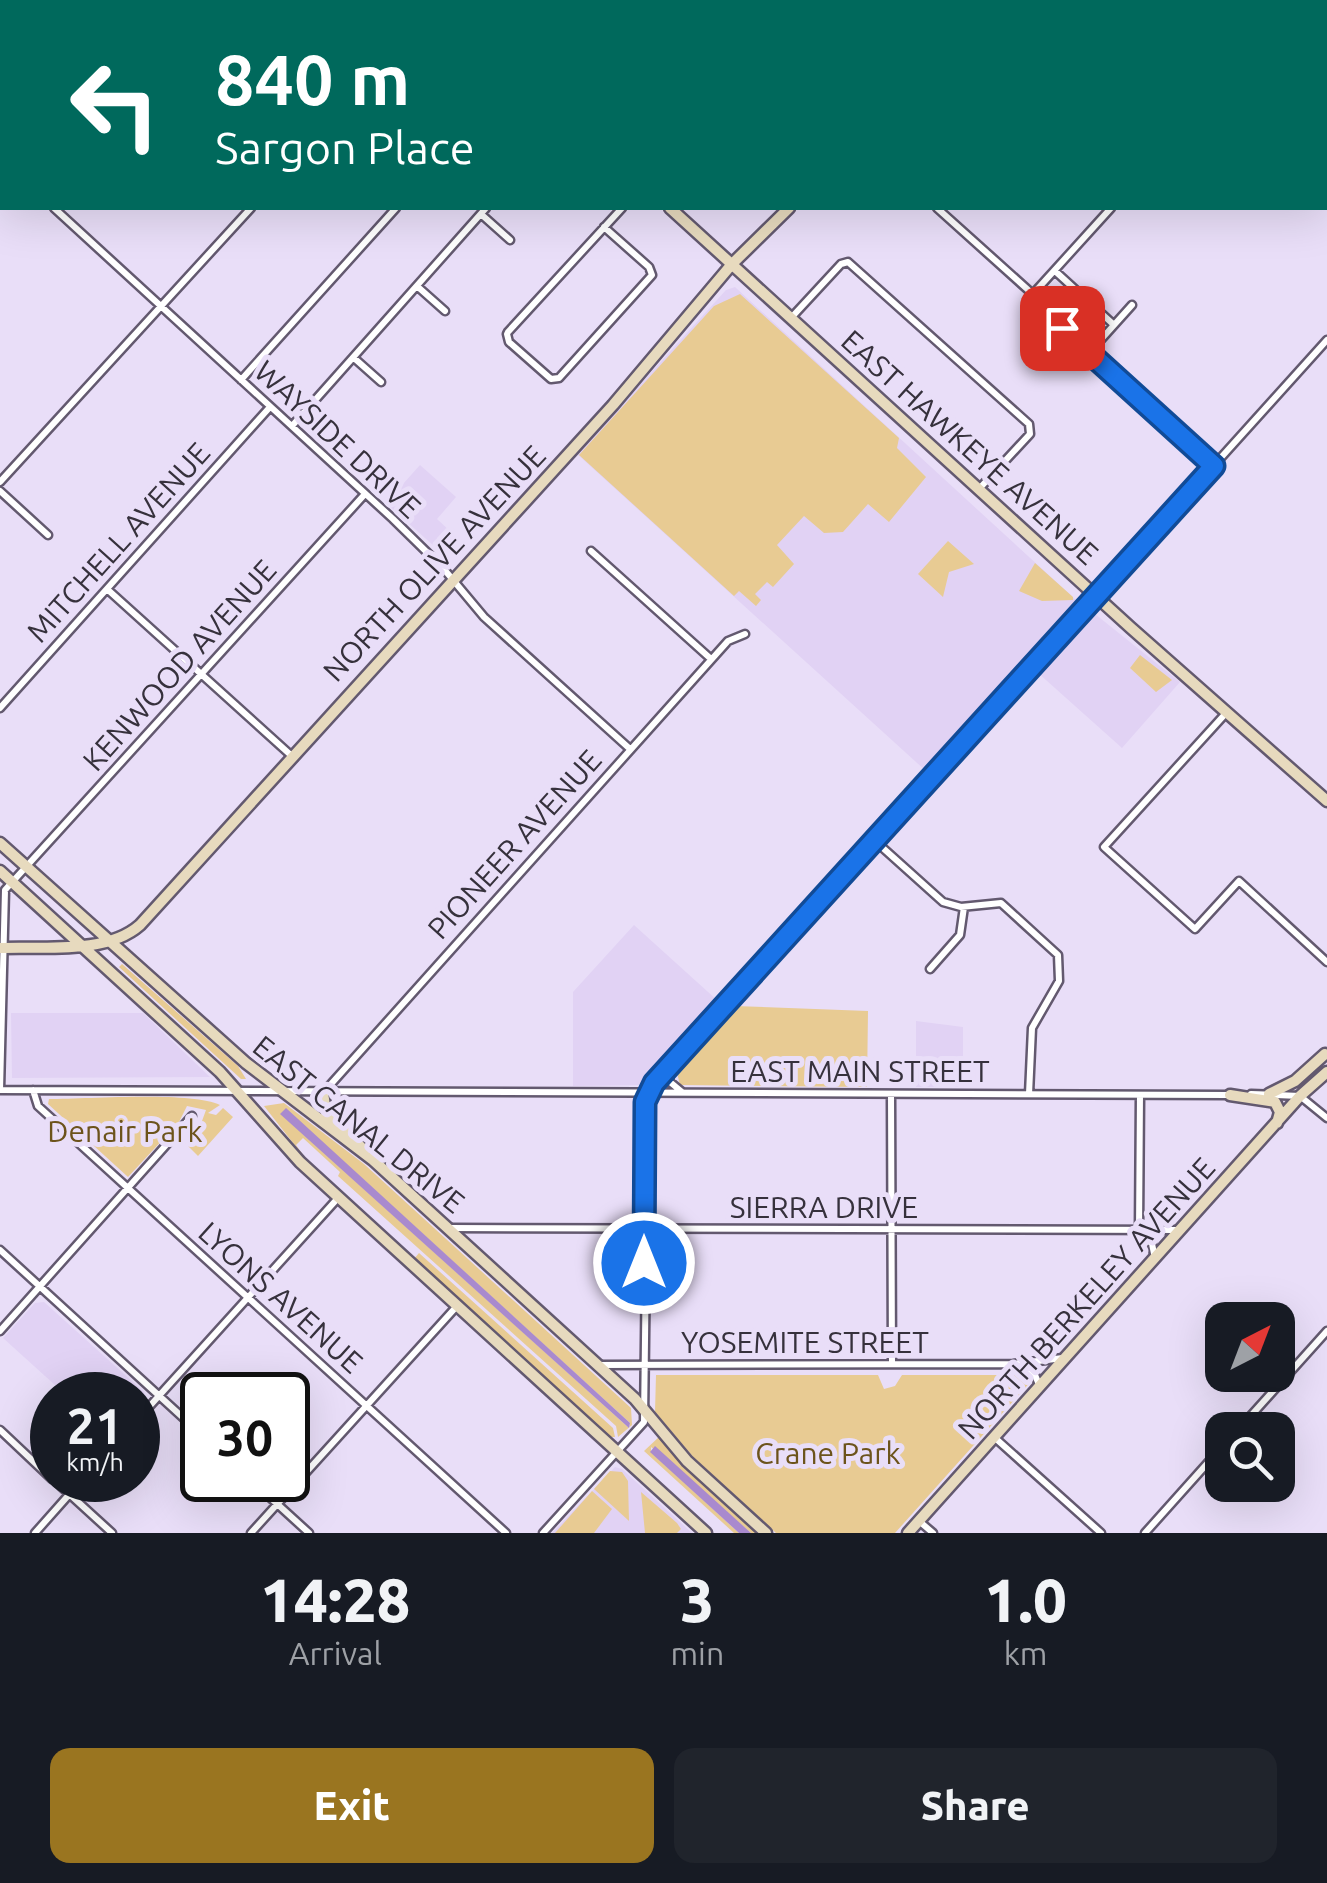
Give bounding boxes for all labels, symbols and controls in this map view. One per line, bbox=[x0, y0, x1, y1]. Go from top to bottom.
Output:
icon: left bbox=[50, 40, 180, 170]
text: 840 m bbox=[215, 40, 410, 118]
text: Sargon Place bbox=[215, 122, 475, 173]
pin bbox=[1020, 286, 1105, 371]
icon: arrive bbox=[1035, 301, 1090, 356]
street label: EAST HAWKEYE AVENUE bbox=[835, 323, 1105, 571]
street label: WAYSIDE DRIVE bbox=[248, 354, 428, 524]
street label: MITCHELL AVENUE bbox=[20, 435, 216, 649]
street label: NORTH OLIVE AVENUE bbox=[316, 438, 552, 688]
street label: KENWOOD AVENUE bbox=[76, 553, 282, 777]
street label: PIONEER AVENUE bbox=[420, 743, 608, 945]
street label: EAST CANAL DRIVE bbox=[247, 1028, 471, 1220]
street label: EAST MAIN STREET bbox=[730, 1054, 990, 1088]
park label: Denair Park bbox=[47, 1114, 203, 1148]
street label: NORTH BERKELEY AVENUE bbox=[951, 1150, 1221, 1446]
street label: SIERRA DRIVE bbox=[730, 1190, 918, 1224]
position arrow bbox=[592, 1211, 696, 1315]
street label: LYONS AVENUE bbox=[192, 1215, 370, 1379]
north arrow bbox=[1205, 1302, 1295, 1392]
map controls bbox=[1205, 1302, 1295, 1502]
street label: YOSEMITE STREET bbox=[681, 1325, 929, 1359]
speed limit sign: 30 bbox=[180, 1372, 310, 1502]
text: 21 bbox=[67, 1397, 123, 1453]
button: search bbox=[1205, 1412, 1295, 1502]
park label: Crane Park bbox=[755, 1436, 901, 1470]
text: km/h bbox=[66, 1448, 124, 1476]
text: 14:28 bbox=[260, 1566, 410, 1633]
text: 3 bbox=[680, 1566, 714, 1633]
text: 1.0 bbox=[984, 1566, 1067, 1633]
text: Arrival bbox=[289, 1635, 382, 1671]
text: min bbox=[671, 1635, 724, 1671]
text: km bbox=[1004, 1635, 1047, 1671]
button: Exit bbox=[50, 1748, 654, 1863]
button: Share bbox=[674, 1748, 1277, 1863]

